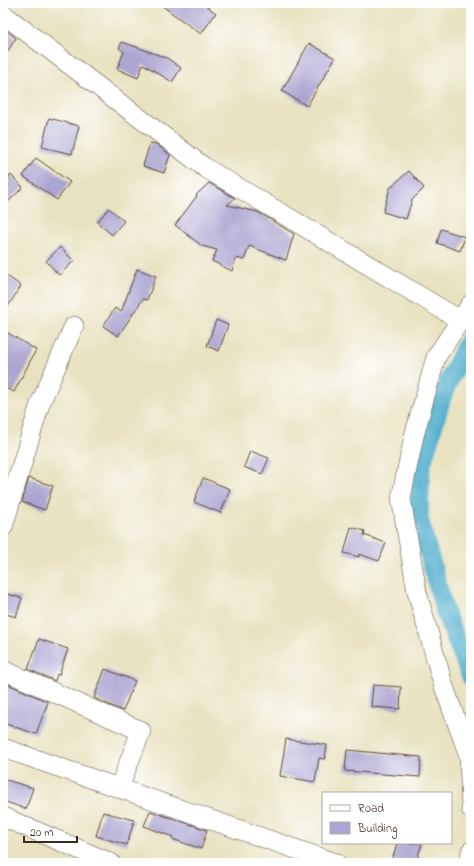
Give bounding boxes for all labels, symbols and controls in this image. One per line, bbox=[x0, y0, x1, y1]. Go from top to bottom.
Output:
legend bbox=[322, 792, 452, 844]
text: Road bbox=[358, 800, 384, 818]
scale bar bbox=[24, 818, 77, 844]
text: Building bbox=[357, 820, 397, 839]
text: 20 m bbox=[30, 824, 53, 842]

